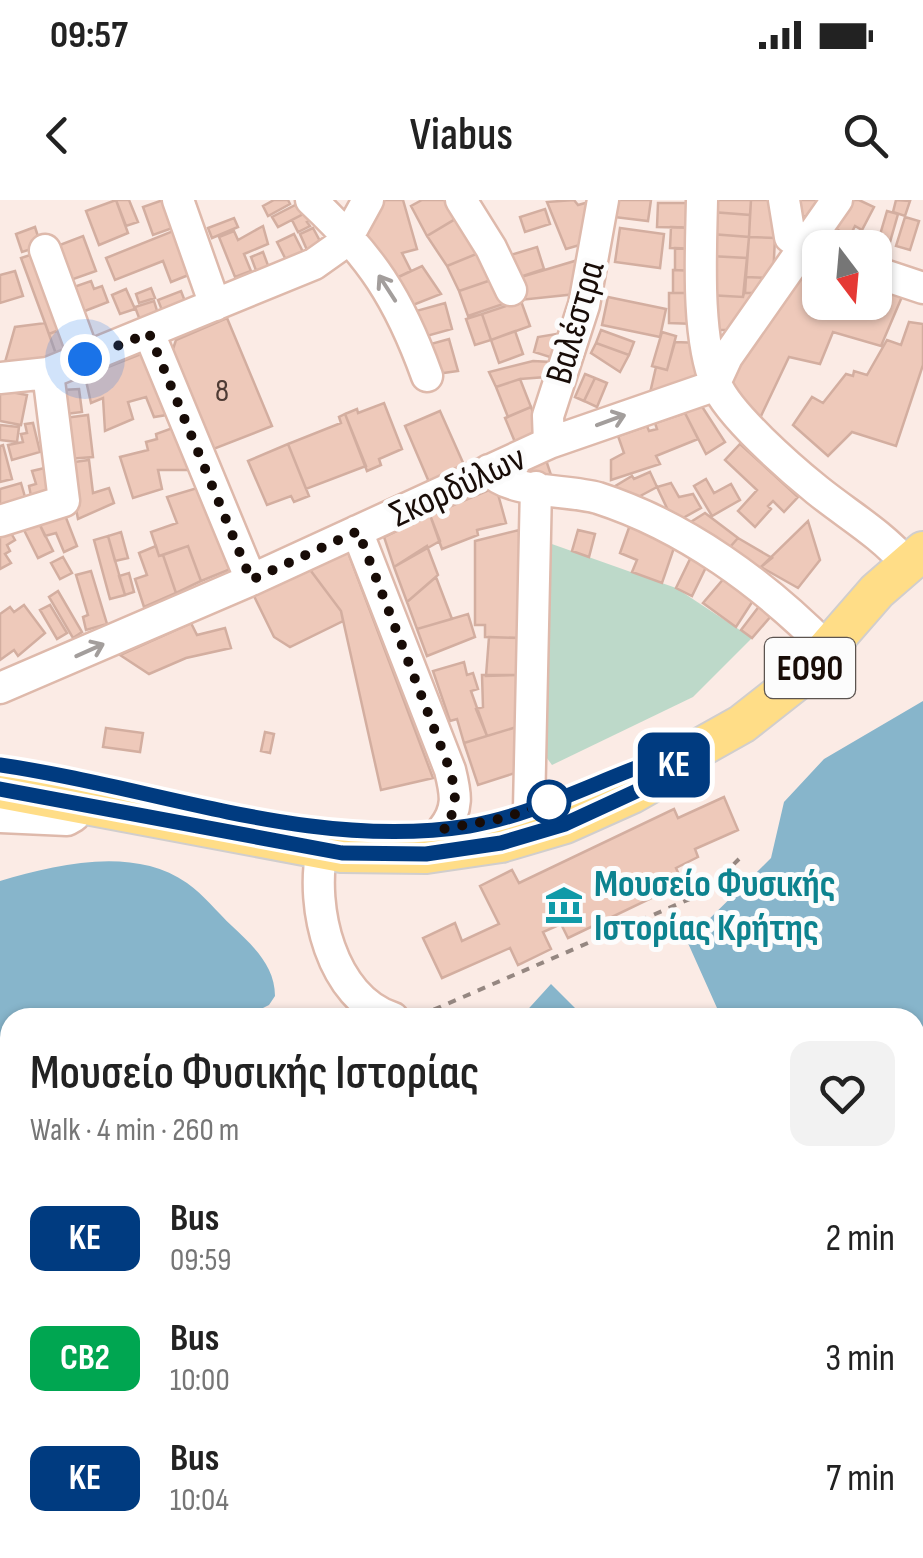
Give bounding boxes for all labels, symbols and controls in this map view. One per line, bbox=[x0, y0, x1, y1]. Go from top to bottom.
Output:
text: 09:57 bbox=[50, 13, 128, 58]
icon: back bbox=[30, 108, 85, 163]
text: Viabus bbox=[410, 108, 513, 163]
icon: search bbox=[838, 108, 893, 163]
north arrow bbox=[802, 230, 892, 320]
map controls bbox=[802, 230, 892, 320]
street label: Βαλέστρα bbox=[536, 256, 614, 389]
one-way arrow bbox=[377, 274, 398, 302]
your location bbox=[60, 334, 110, 384]
house number: 8 bbox=[215, 372, 229, 411]
one-way arrow bbox=[595, 410, 626, 428]
street label: Σκορδύλων bbox=[383, 436, 532, 537]
road number: ΕΟ90 bbox=[765, 638, 855, 698]
one-way arrow bbox=[74, 640, 105, 658]
line badge: KE bbox=[629, 732, 719, 798]
text: KE bbox=[658, 744, 690, 787]
unlabelled marker bbox=[528, 781, 570, 823]
place label: Μουσείο Φυσικής Ιστορίας Κρήτης bbox=[594, 862, 836, 951]
museum icon: Μουσείο Φυσικής Ιστορίας Κρήτης bbox=[543, 884, 585, 926]
button: heart bbox=[790, 1041, 895, 1146]
text: Μουσείο Φυσικής Ιστορίας bbox=[30, 1045, 479, 1102]
text: Walk · 4 min · 260 m bbox=[30, 1111, 239, 1150]
text: Bus bbox=[170, 1196, 219, 1241]
text: 2 min bbox=[826, 1216, 895, 1261]
text: KE bbox=[69, 1217, 101, 1260]
text: 09:59 bbox=[170, 1241, 232, 1280]
text: Bus bbox=[170, 1316, 219, 1361]
text: 3 min bbox=[825, 1336, 895, 1381]
text: CB2 bbox=[60, 1337, 110, 1380]
text: 10:00 bbox=[170, 1361, 230, 1400]
text: Bus bbox=[170, 1436, 219, 1481]
text: 7 min bbox=[826, 1456, 895, 1501]
text: KE bbox=[69, 1457, 101, 1500]
text: 10:04 bbox=[170, 1481, 229, 1520]

